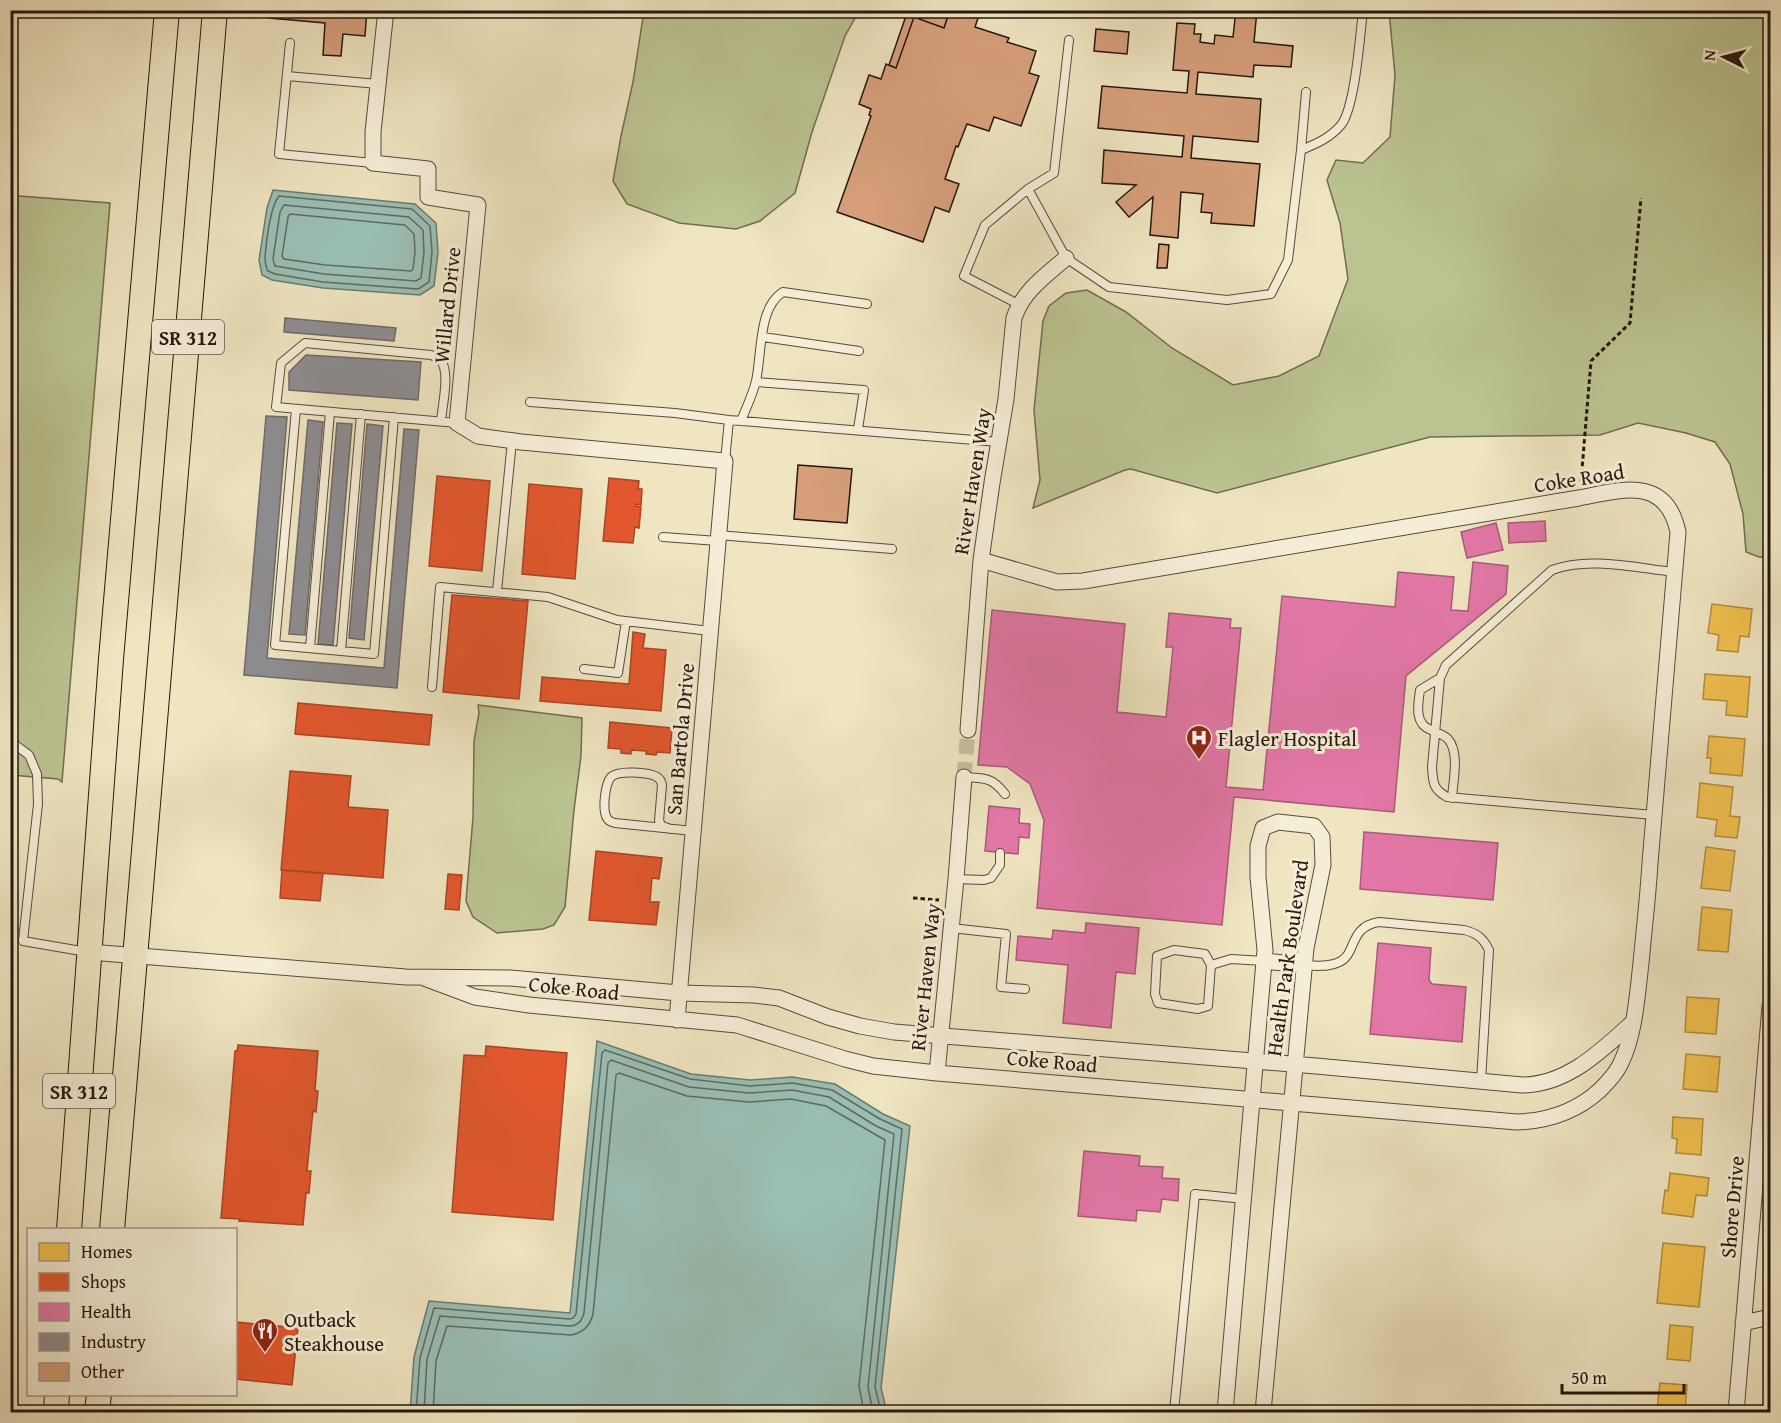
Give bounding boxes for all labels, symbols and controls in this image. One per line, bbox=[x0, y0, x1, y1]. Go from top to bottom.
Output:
north arrow bbox=[1694, 27, 1754, 87]
text: N bbox=[1697, 49, 1722, 62]
street label: Willard Drive bbox=[425, 245, 469, 365]
road number: SR 312 bbox=[152, 320, 224, 354]
street label: River Haven Way bbox=[945, 405, 999, 557]
street label: Coke Road bbox=[1532, 455, 1627, 500]
street label: San Bartola Drive bbox=[658, 661, 702, 816]
hospital icon: Flagler Hospital bbox=[1184, 723, 1214, 761]
place label: Flagler Hospital bbox=[1218, 723, 1357, 754]
street label: Health Park Boulevard bbox=[1258, 857, 1316, 1058]
street label: River Haven Way bbox=[902, 901, 948, 1052]
street label: Coke Road bbox=[527, 968, 622, 1008]
street label: Coke Road bbox=[1005, 1042, 1099, 1080]
road number: SR 312 bbox=[43, 1074, 115, 1108]
street label: Shore Drive bbox=[1712, 1154, 1752, 1260]
legend bbox=[27, 1228, 237, 1396]
text: Homes bbox=[81, 1238, 132, 1265]
text: Shops bbox=[81, 1268, 126, 1295]
text: Health bbox=[81, 1298, 131, 1325]
place label: Outback Steakhouse bbox=[284, 1304, 384, 1359]
restaurant icon: Outback Steakhouse bbox=[250, 1316, 280, 1354]
text: Industry bbox=[81, 1328, 146, 1355]
scale bar bbox=[1562, 1357, 1684, 1395]
text: Other bbox=[81, 1358, 125, 1385]
text: 50 m bbox=[1571, 1364, 1607, 1391]

